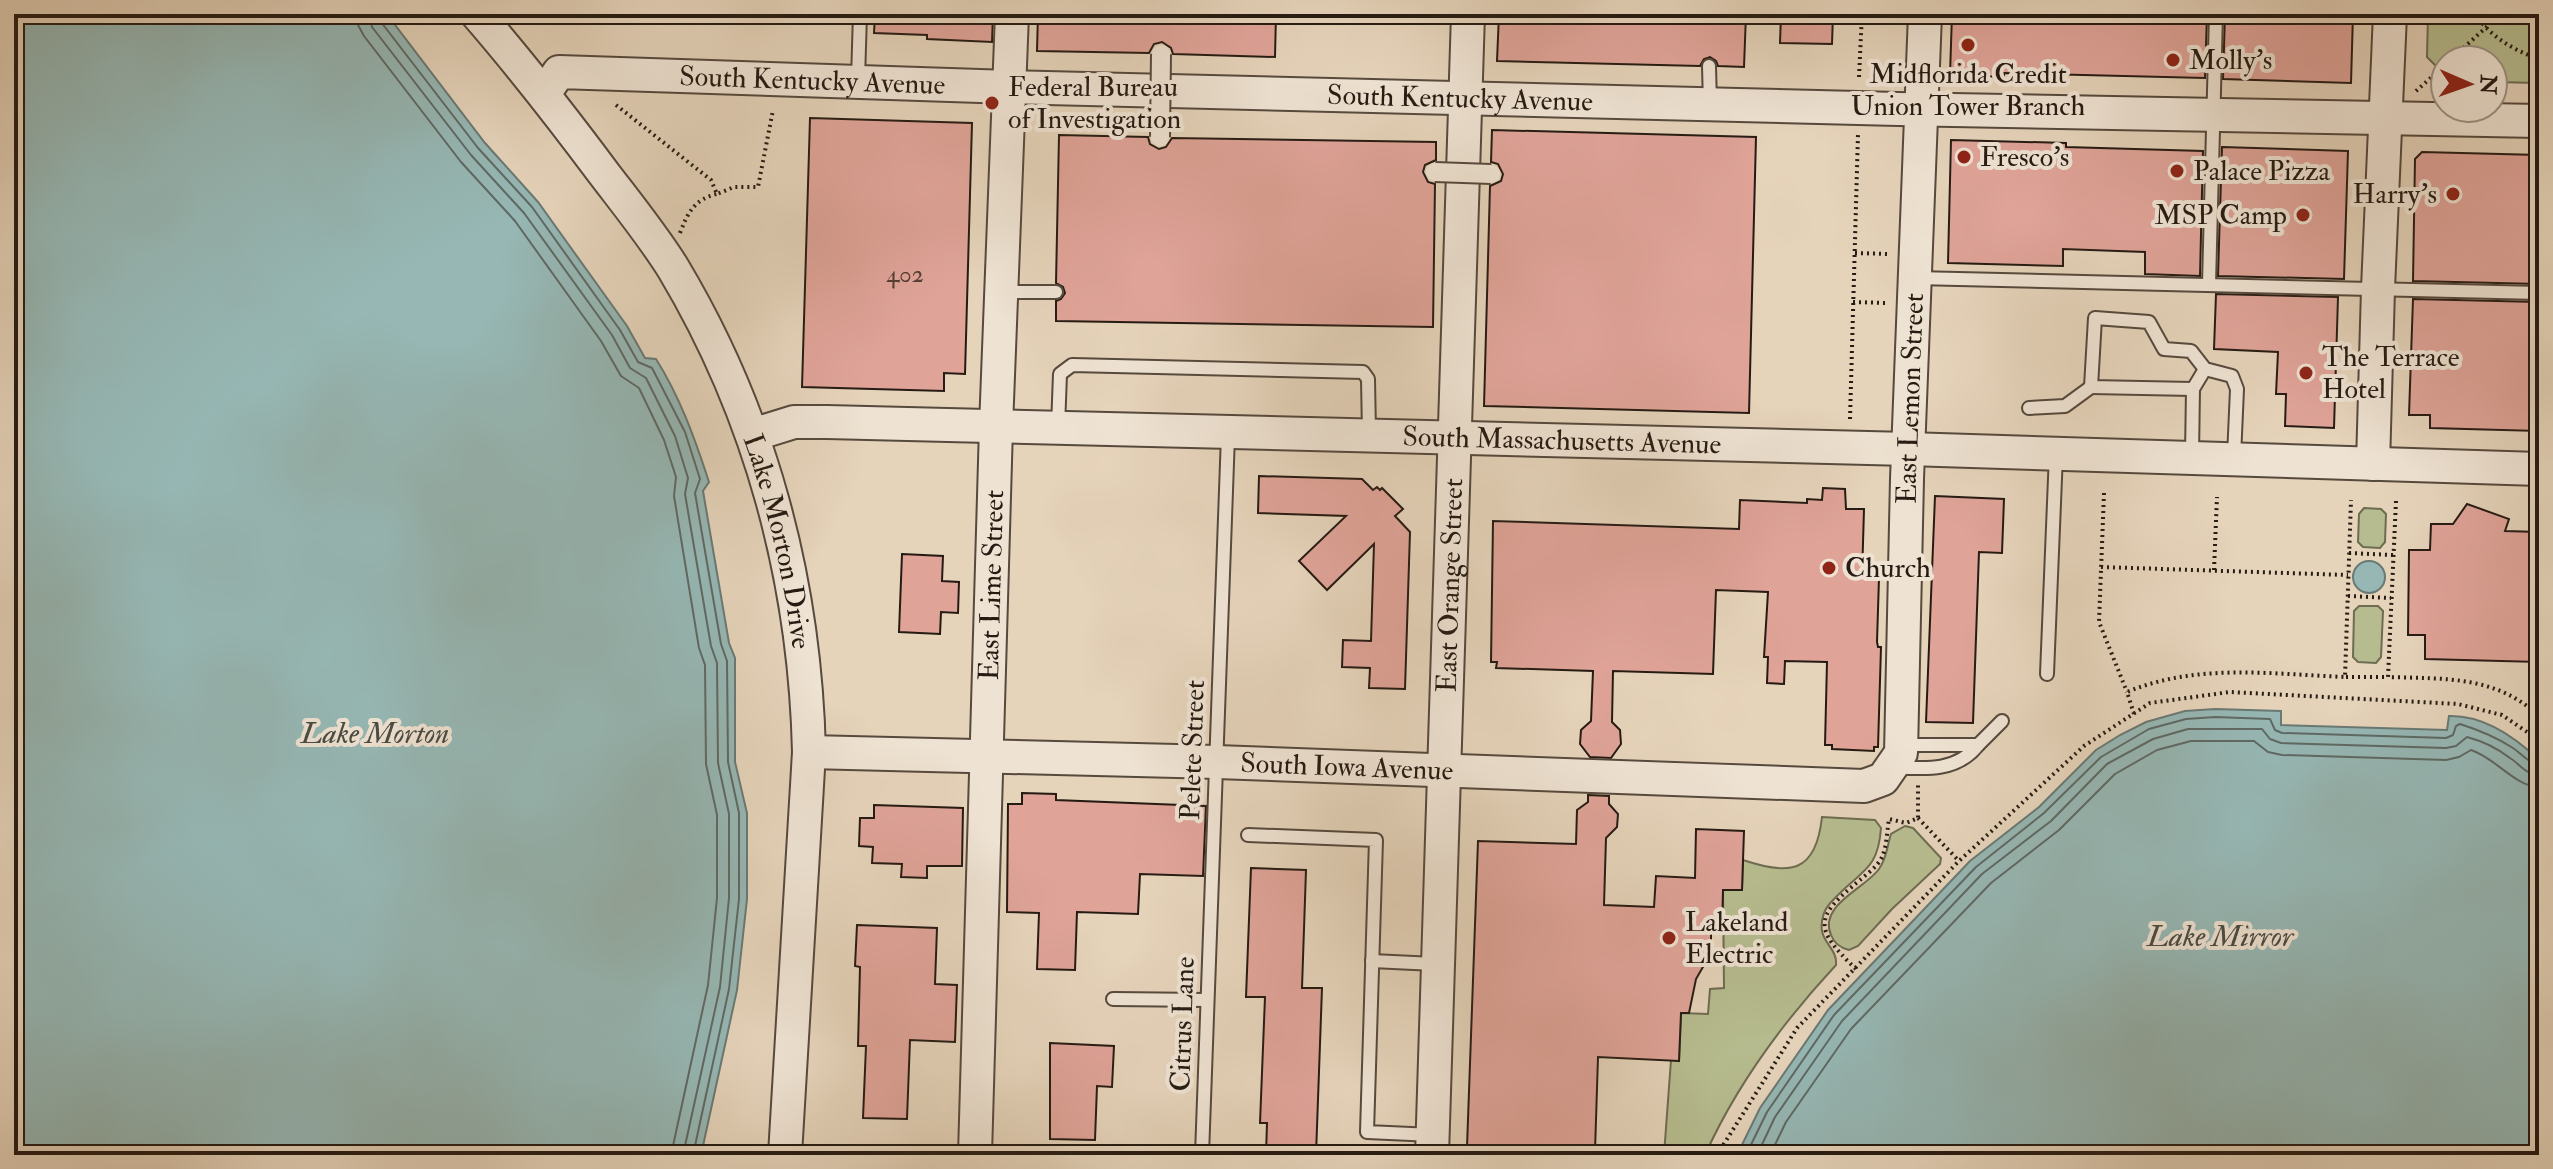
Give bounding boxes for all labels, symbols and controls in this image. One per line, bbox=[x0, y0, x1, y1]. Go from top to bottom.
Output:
marker: Midflorida Credit Union Tower Branch bbox=[1959, 36, 1977, 54]
place label: Molly's bbox=[2189, 43, 2272, 78]
north arrow bbox=[2429, 44, 2509, 124]
marker: Molly's bbox=[2164, 51, 2182, 69]
place label: Midflorida Credit Union Tower Branch bbox=[1851, 57, 2086, 124]
street label: South Kentucky Avenue bbox=[679, 59, 946, 102]
place label: Federal Bureau of Investigation bbox=[1008, 70, 1181, 137]
text: N bbox=[2474, 73, 2502, 95]
street label: South Kentucky Avenue bbox=[1327, 77, 1594, 119]
marker: Federal Bureau of Investigation bbox=[983, 94, 1001, 112]
place label: Fresco's bbox=[1980, 140, 2069, 175]
marker: Fresco's bbox=[1955, 148, 1973, 166]
place label: Palace Pizza bbox=[2193, 154, 2331, 189]
marker: Palace Pizza bbox=[2168, 162, 2186, 180]
place label: Harry's bbox=[2352, 177, 2437, 212]
marker: Harry's bbox=[2444, 185, 2462, 203]
place label: MSP Camp bbox=[2154, 198, 2287, 233]
marker: MSP Camp bbox=[2294, 206, 2312, 224]
house number: 402 bbox=[886, 259, 924, 290]
street label: East Lemon Street bbox=[1889, 292, 1932, 504]
place label: The Terrace Hotel bbox=[2322, 340, 2460, 407]
marker: The Terrace Hotel bbox=[2297, 364, 2315, 382]
street label: South Massachusetts Avenue bbox=[1402, 419, 1722, 462]
street label: Lake Morton Drive bbox=[735, 429, 819, 651]
street label: East Orange Street bbox=[1429, 478, 1471, 693]
street label: East Lime Street bbox=[971, 489, 1012, 681]
place label: Church bbox=[1845, 551, 1931, 586]
marker: Church bbox=[1820, 559, 1838, 577]
street label: Pelete Street bbox=[1173, 679, 1213, 821]
water label: Lake Morton bbox=[300, 715, 449, 752]
street label: South Iowa Avenue bbox=[1240, 745, 1454, 788]
place label: Lakeland Electric bbox=[1685, 905, 1789, 972]
water label: Lake Mirror bbox=[2146, 918, 2295, 955]
marker: Lakeland Electric bbox=[1660, 929, 1678, 947]
street label: Citrus Lane bbox=[1163, 956, 1203, 1092]

